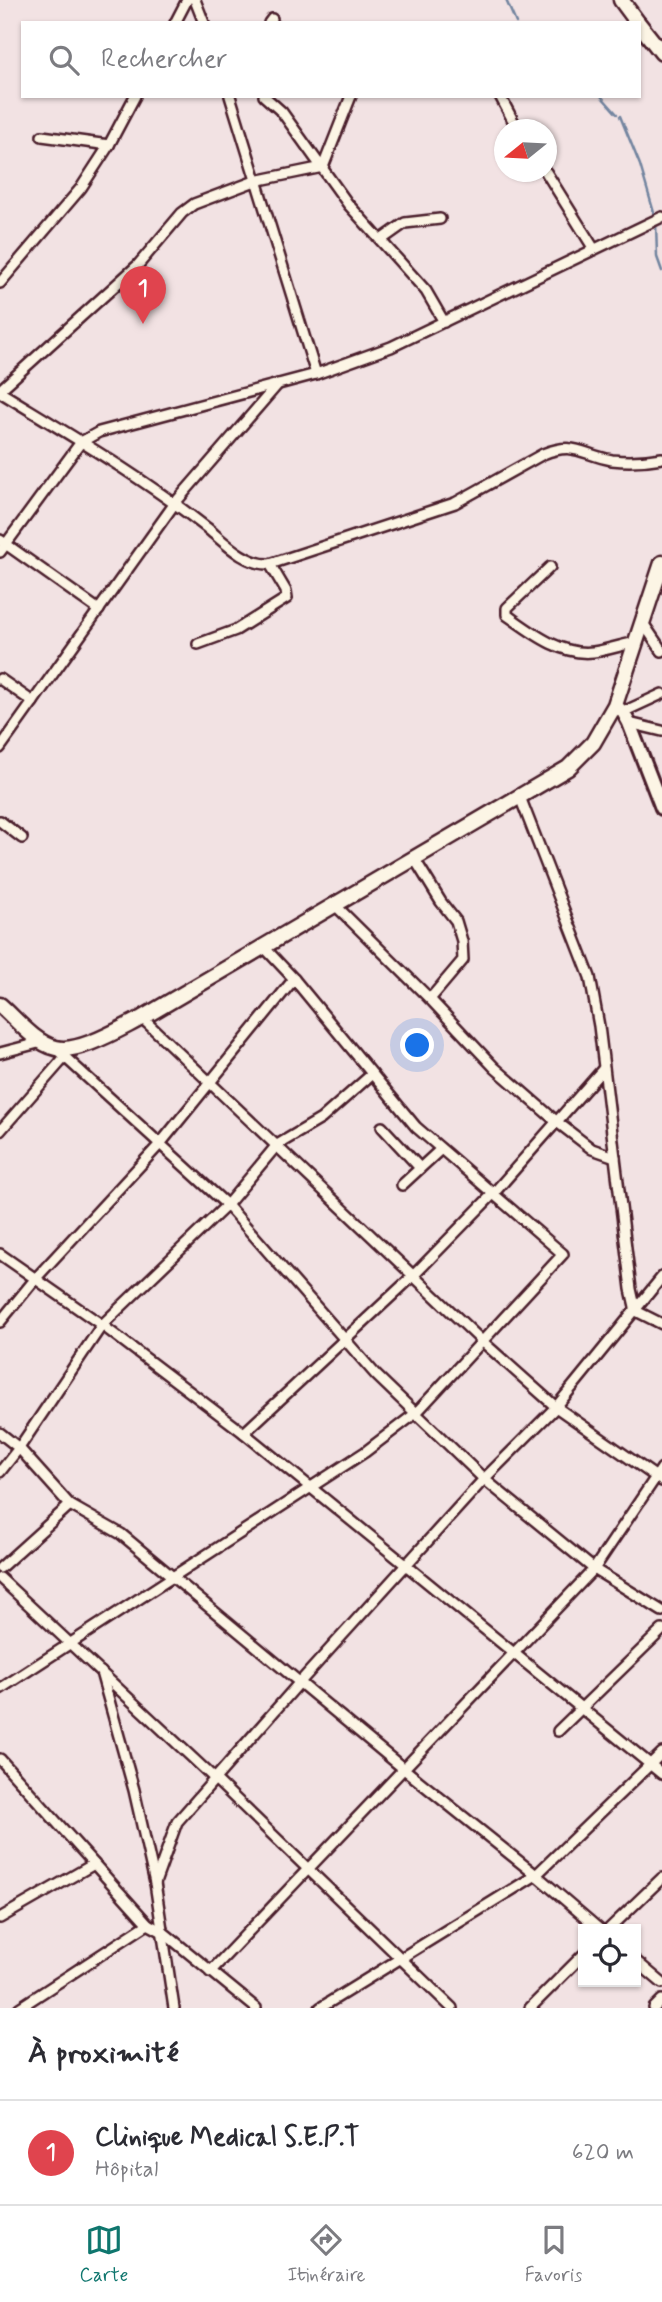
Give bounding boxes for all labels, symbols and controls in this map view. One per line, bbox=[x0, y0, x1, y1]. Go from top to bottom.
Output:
search box bbox=[21, 21, 641, 98]
icon: search bbox=[45, 41, 83, 79]
text: Rechercher bbox=[101, 43, 227, 77]
north arrow bbox=[494, 119, 557, 182]
pin: 1 bbox=[120, 266, 166, 324]
your location bbox=[400, 1028, 434, 1062]
map controls bbox=[578, 1924, 641, 1987]
button: locate bbox=[578, 1924, 641, 1987]
text: À proximité bbox=[28, 2034, 179, 2073]
text: Clinique Medical S.E.P.T bbox=[95, 2121, 359, 2155]
text: 1 bbox=[46, 2138, 56, 2168]
text: 620 m bbox=[572, 2138, 634, 2168]
text: Hôpital bbox=[95, 2155, 158, 2185]
tab: Carte bbox=[80, 2221, 128, 2288]
tab: Itinéraire bbox=[287, 2221, 365, 2288]
tab: Favoris bbox=[525, 2221, 582, 2288]

